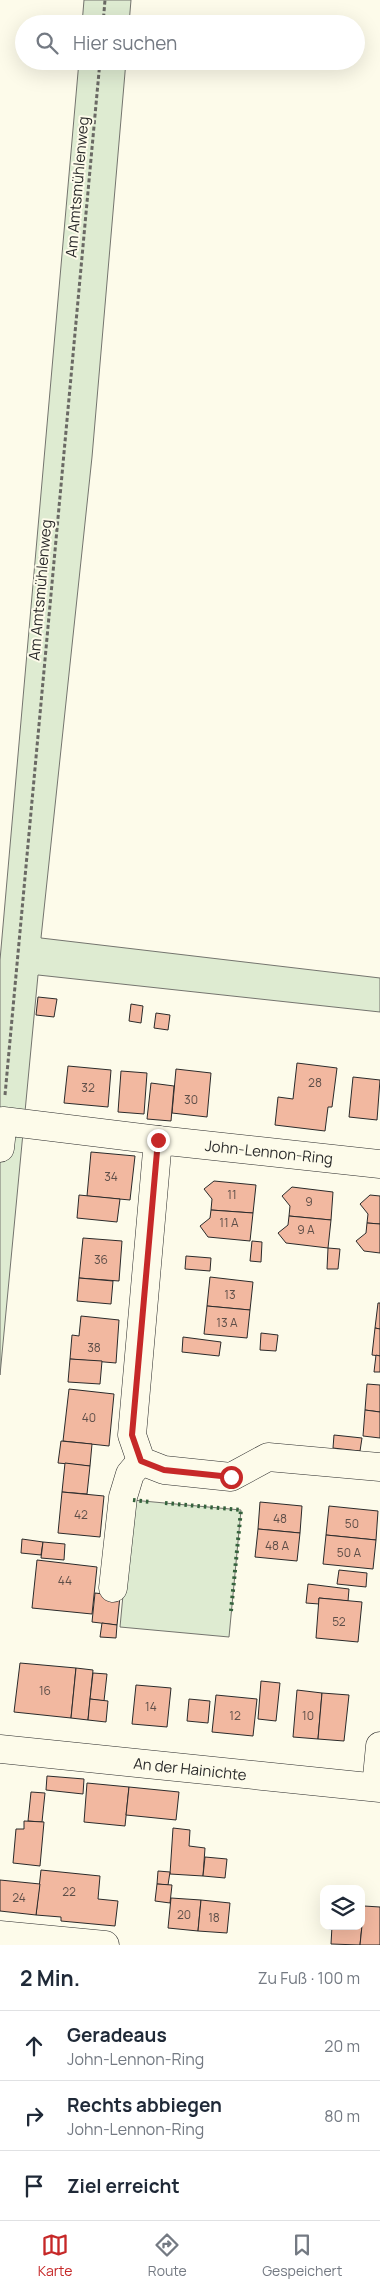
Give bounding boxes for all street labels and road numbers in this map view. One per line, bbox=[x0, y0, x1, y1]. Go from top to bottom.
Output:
street label: Am Amtsmühlenweg bbox=[60, 116, 94, 258]
street label: Am Amtsmühlenweg bbox=[23, 519, 57, 661]
street label: John-Lennon-Ring bbox=[204, 1135, 334, 1169]
street label: An der Hainichte bbox=[132, 1753, 248, 1785]

